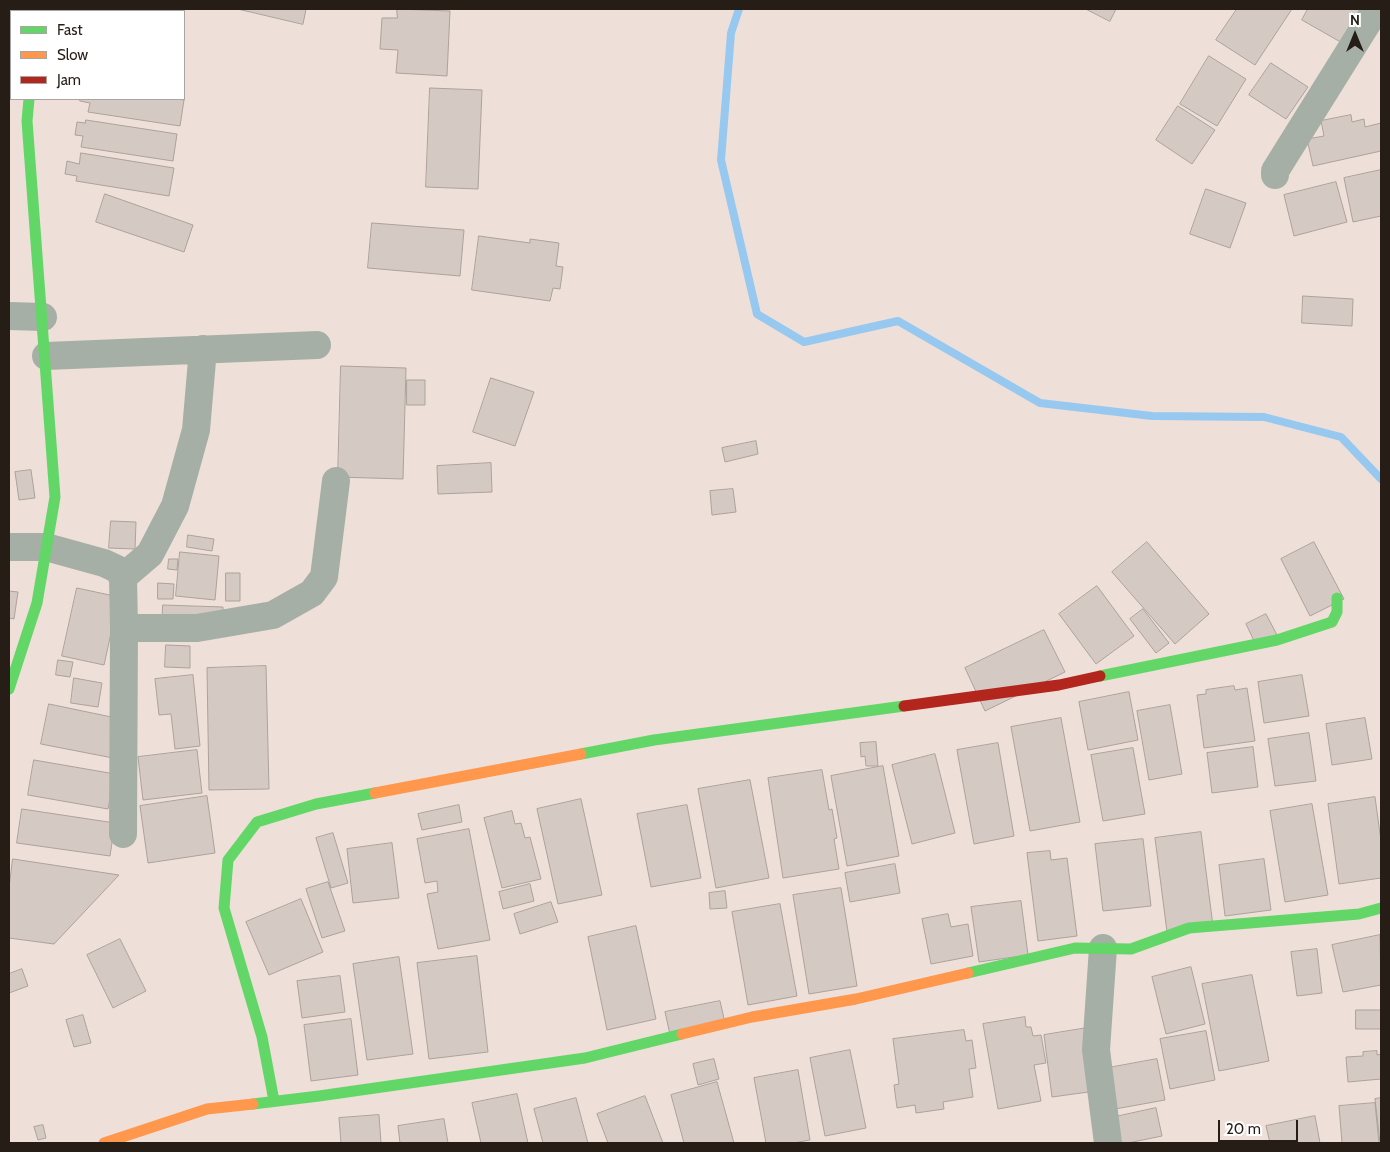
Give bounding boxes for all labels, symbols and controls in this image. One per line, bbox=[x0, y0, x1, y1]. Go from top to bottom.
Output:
legend bbox=[10, 10, 185, 100]
north arrow bbox=[1330, 10, 1380, 60]
text: N bbox=[1350, 11, 1360, 29]
text: Fast bbox=[57, 21, 82, 39]
text: Slow bbox=[57, 46, 88, 64]
text: Jam bbox=[57, 71, 81, 89]
scale bar bbox=[1220, 1110, 1300, 1142]
text: 20 m bbox=[1226, 1120, 1261, 1138]

